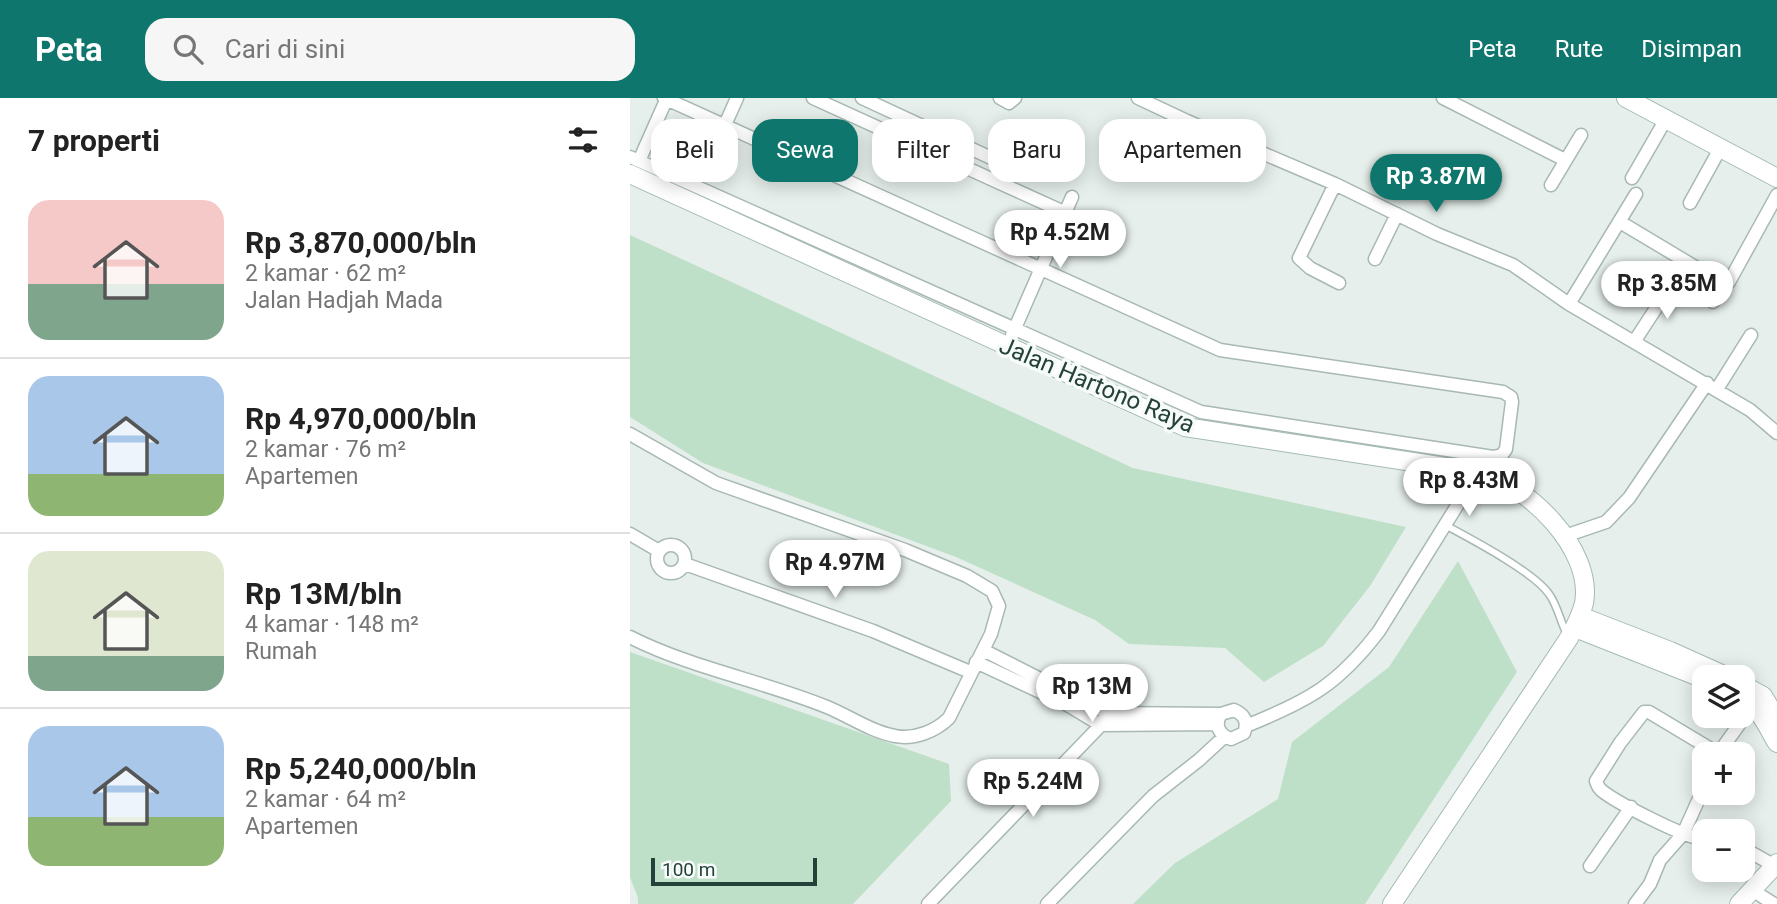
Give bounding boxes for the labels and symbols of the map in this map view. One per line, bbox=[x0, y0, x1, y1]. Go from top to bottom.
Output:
pin: Rp 3.87M bbox=[1364, 155, 1508, 214]
pin: Rp 4.52M bbox=[988, 211, 1132, 270]
pin: Rp 3.85M bbox=[1595, 262, 1739, 321]
street label: Jalan Hartono Raya bbox=[995, 331, 1199, 439]
pin: Rp 8.43M bbox=[1397, 458, 1541, 518]
pin: Rp 4.97M bbox=[763, 540, 907, 600]
pin: Rp 13M bbox=[1035, 664, 1149, 724]
pin: Rp 5.24M bbox=[961, 760, 1105, 819]
scale bar bbox=[651, 855, 817, 887]

